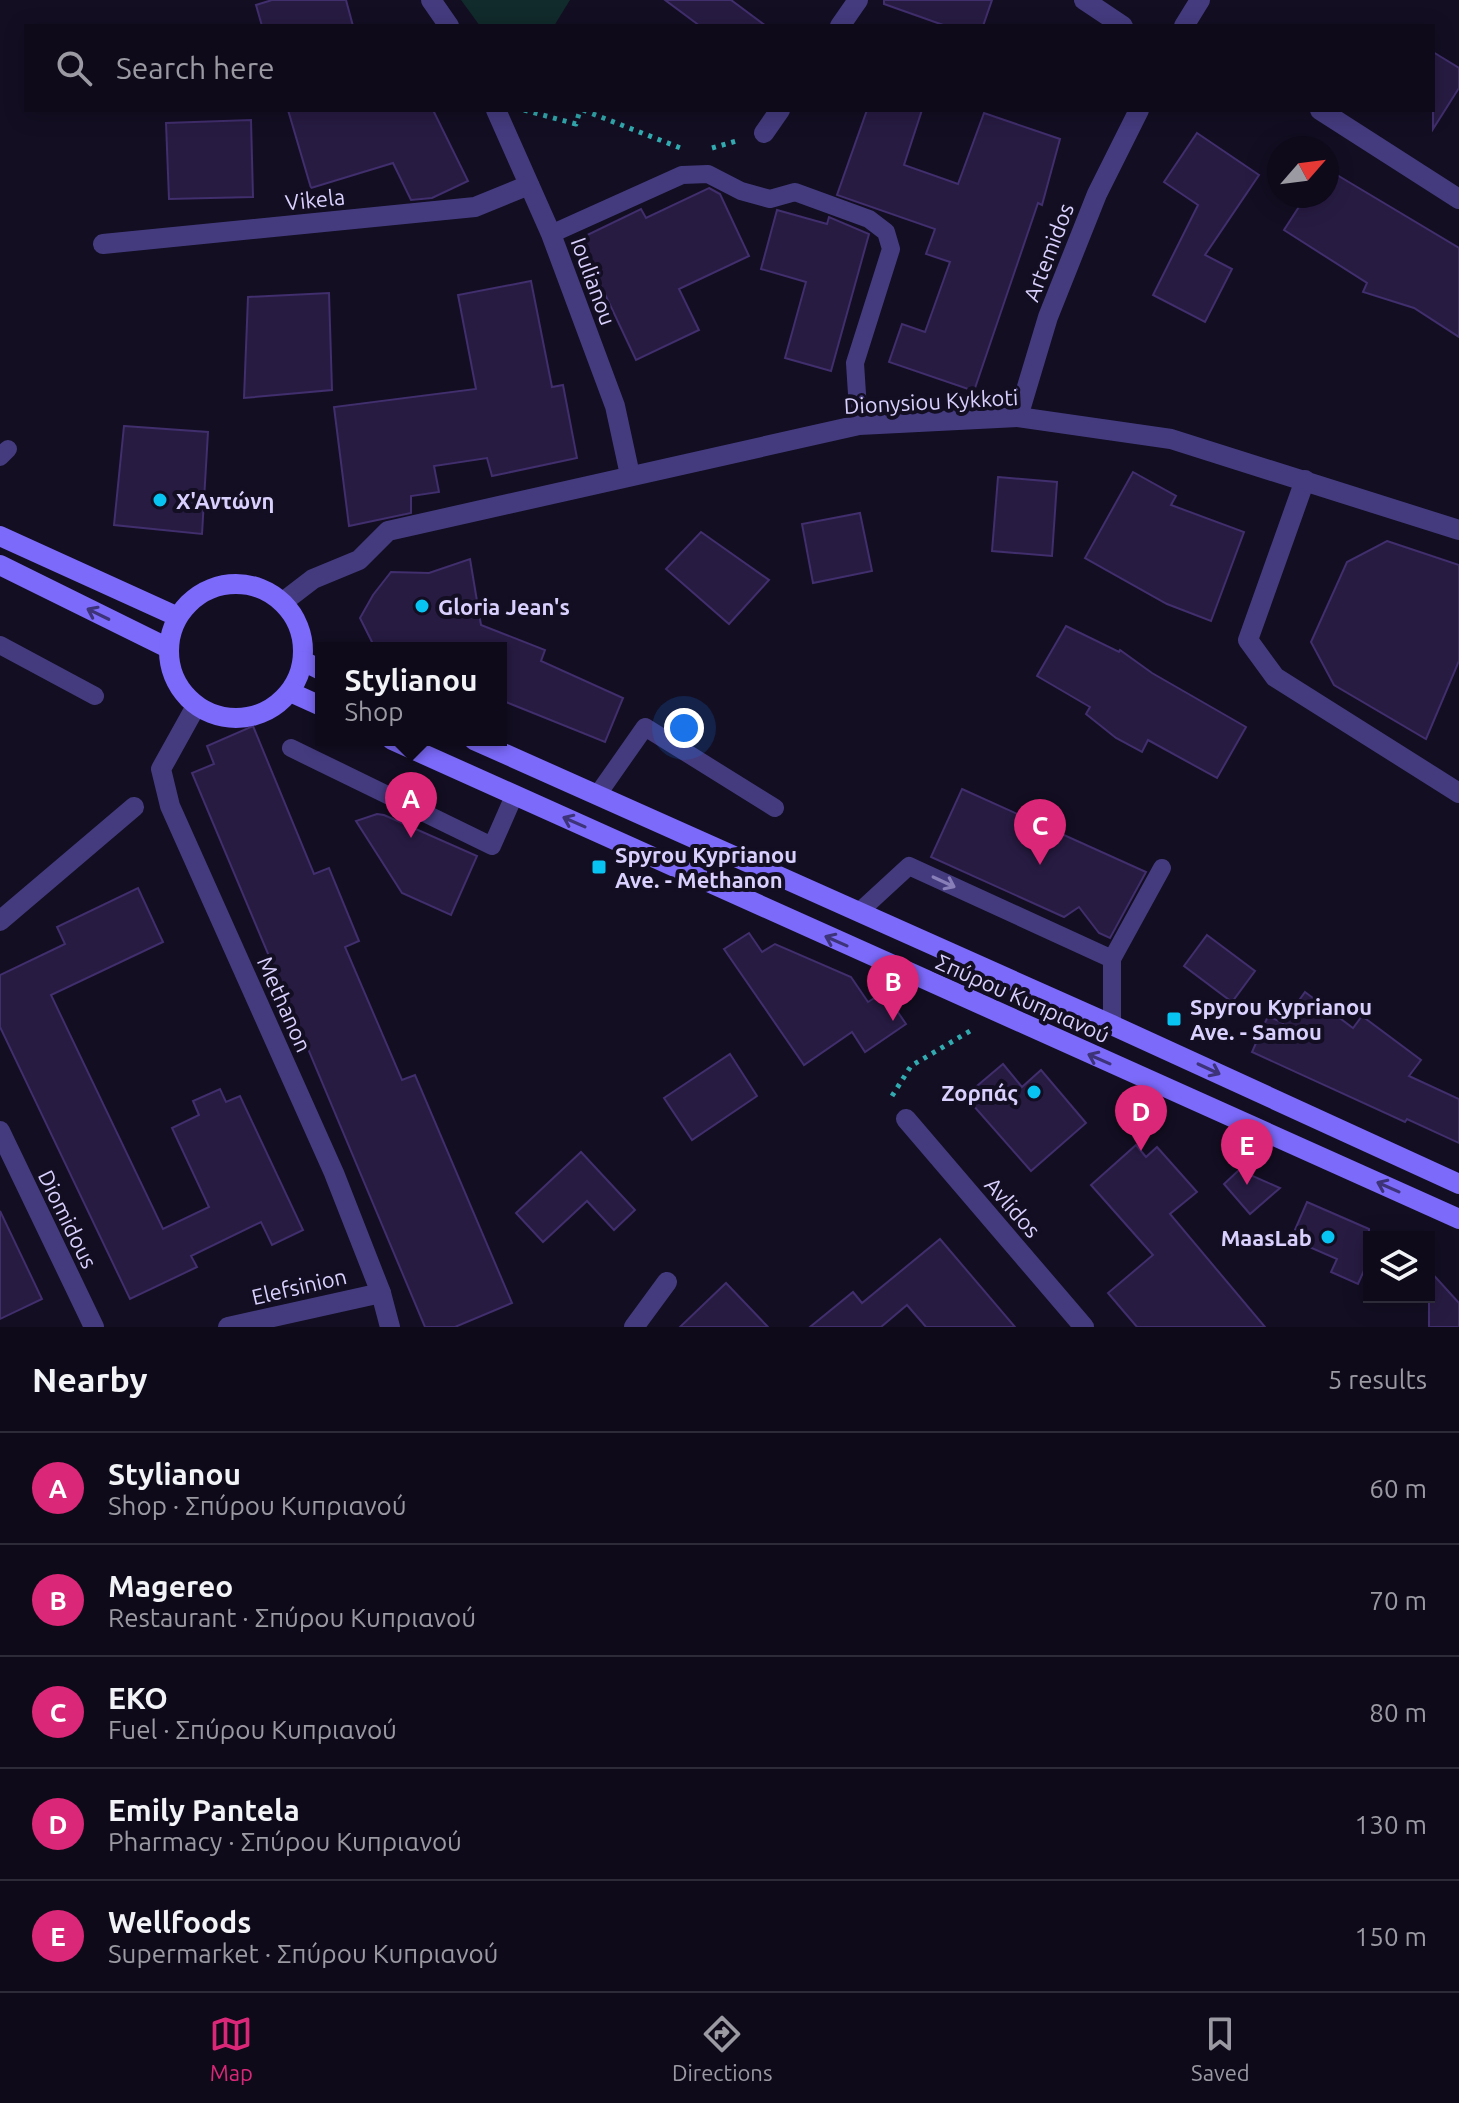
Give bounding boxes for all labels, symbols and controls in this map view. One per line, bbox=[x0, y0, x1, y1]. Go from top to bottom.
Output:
search box bbox=[24, 24, 1435, 112]
icon: search bbox=[52, 46, 96, 90]
text: Search here bbox=[116, 51, 275, 85]
north arrow bbox=[1267, 136, 1339, 208]
street label: Vikela bbox=[284, 183, 346, 215]
street label: Artemidos bbox=[1018, 199, 1078, 305]
street label: Ioulianou bbox=[567, 234, 621, 328]
street label: Dionysiou Kykkoti bbox=[843, 384, 1019, 418]
place label: Χ'Αντώνη bbox=[176, 488, 274, 513]
marker: Χ'Αντώνη bbox=[151, 491, 169, 509]
place label: Gloria Jean's bbox=[438, 594, 570, 619]
marker: Gloria Jean's bbox=[413, 597, 431, 615]
one-way arrow bbox=[87, 605, 111, 621]
popup bbox=[315, 642, 507, 746]
text: Stylianou bbox=[344, 663, 478, 697]
text: Shop bbox=[344, 697, 403, 726]
your location bbox=[664, 708, 704, 748]
pin: A bbox=[385, 772, 437, 838]
pin: C bbox=[1014, 799, 1066, 865]
one-way arrow bbox=[562, 814, 587, 829]
place label: Spyrou Kyprianou Ave. - Methanon bbox=[615, 842, 797, 892]
marker: Spyrou Kyprianou Ave. - Methanon bbox=[590, 858, 608, 876]
one-way arrow bbox=[931, 875, 956, 890]
one-way arrow bbox=[825, 933, 849, 948]
street label: Σπύρου Κυπριανού bbox=[932, 948, 1114, 1048]
street label: Methanon bbox=[253, 952, 317, 1056]
pin: B bbox=[867, 955, 919, 1021]
place label: Spyrou Kyprianou Ave. - Samou bbox=[1190, 994, 1372, 1044]
marker: Spyrou Kyprianou Ave. - Samou bbox=[1165, 1010, 1183, 1028]
one-way arrow bbox=[1087, 1051, 1111, 1066]
one-way arrow bbox=[1197, 1062, 1221, 1077]
place label: Ζορπάς bbox=[941, 1080, 1018, 1106]
marker: Ζορπάς bbox=[1025, 1083, 1043, 1101]
pin: D bbox=[1115, 1085, 1167, 1151]
pin: E bbox=[1221, 1119, 1273, 1185]
street label: Diomidous bbox=[34, 1166, 102, 1272]
street label: Avlidos bbox=[980, 1172, 1046, 1242]
one-way arrow bbox=[1376, 1179, 1401, 1194]
place label: MaasLab bbox=[1221, 1225, 1312, 1250]
marker: MaasLab bbox=[1319, 1228, 1337, 1246]
map controls bbox=[1363, 1231, 1435, 1303]
button: layers bbox=[1363, 1231, 1435, 1303]
street label: Elefsinion bbox=[249, 1263, 349, 1309]
text: Nearby bbox=[32, 1360, 147, 1398]
text: 5 results bbox=[1328, 1365, 1427, 1394]
text: Stylianou bbox=[108, 1457, 241, 1491]
text: A bbox=[49, 1474, 67, 1503]
text: 60 m bbox=[1369, 1474, 1427, 1503]
text: Shop · Σπύρου Κυπριανού bbox=[108, 1491, 407, 1520]
text: Magereo bbox=[108, 1569, 233, 1603]
text: B bbox=[49, 1586, 67, 1615]
text: 70 m bbox=[1369, 1586, 1427, 1615]
text: Restaurant · Σπύρου Κυπριανού bbox=[108, 1603, 476, 1632]
text: EKO bbox=[108, 1681, 168, 1715]
text: C bbox=[50, 1698, 66, 1727]
text: 80 m bbox=[1369, 1698, 1427, 1727]
text: Fuel · Σπύρου Κυπριανού bbox=[108, 1715, 397, 1744]
text: Emily Pantela bbox=[108, 1793, 300, 1827]
text: D bbox=[49, 1810, 67, 1839]
text: 130 m bbox=[1355, 1810, 1427, 1839]
text: Pharmacy · Σπύρου Κυπριανού bbox=[108, 1827, 462, 1856]
text: Wellfoods bbox=[108, 1905, 251, 1939]
text: E bbox=[50, 1922, 66, 1951]
text: 150 m bbox=[1355, 1922, 1427, 1951]
text: Supermarket · Σπύρου Κυπριανού bbox=[108, 1939, 498, 1968]
tab: Map bbox=[209, 2012, 253, 2085]
tab: Directions bbox=[672, 2012, 772, 2085]
tab: Saved bbox=[1191, 2012, 1250, 2085]

